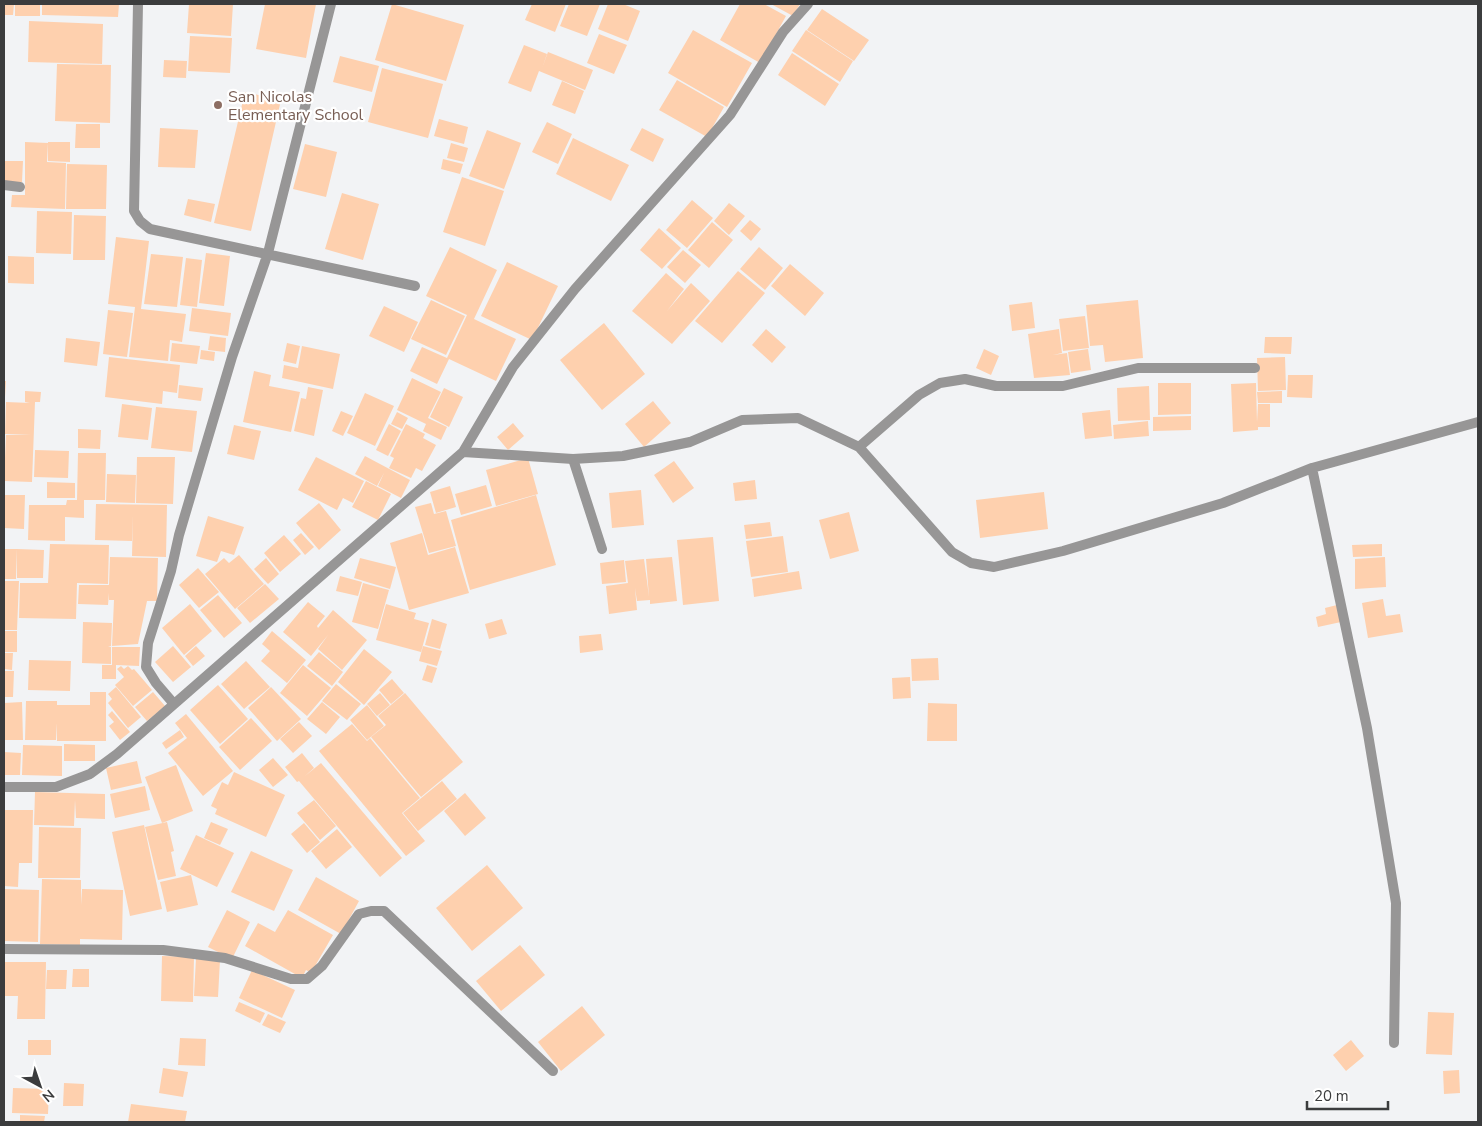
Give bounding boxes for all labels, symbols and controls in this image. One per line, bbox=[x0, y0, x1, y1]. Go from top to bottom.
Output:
place label: San Nicolas Elementary School bbox=[228, 86, 364, 126]
marker: San Nicolas Elementary School bbox=[212, 99, 224, 111]
north arrow bbox=[15, 1061, 65, 1111]
scale bar bbox=[1307, 1078, 1388, 1110]
text: N bbox=[38, 1085, 58, 1106]
text: 20 m bbox=[1314, 1086, 1349, 1106]

